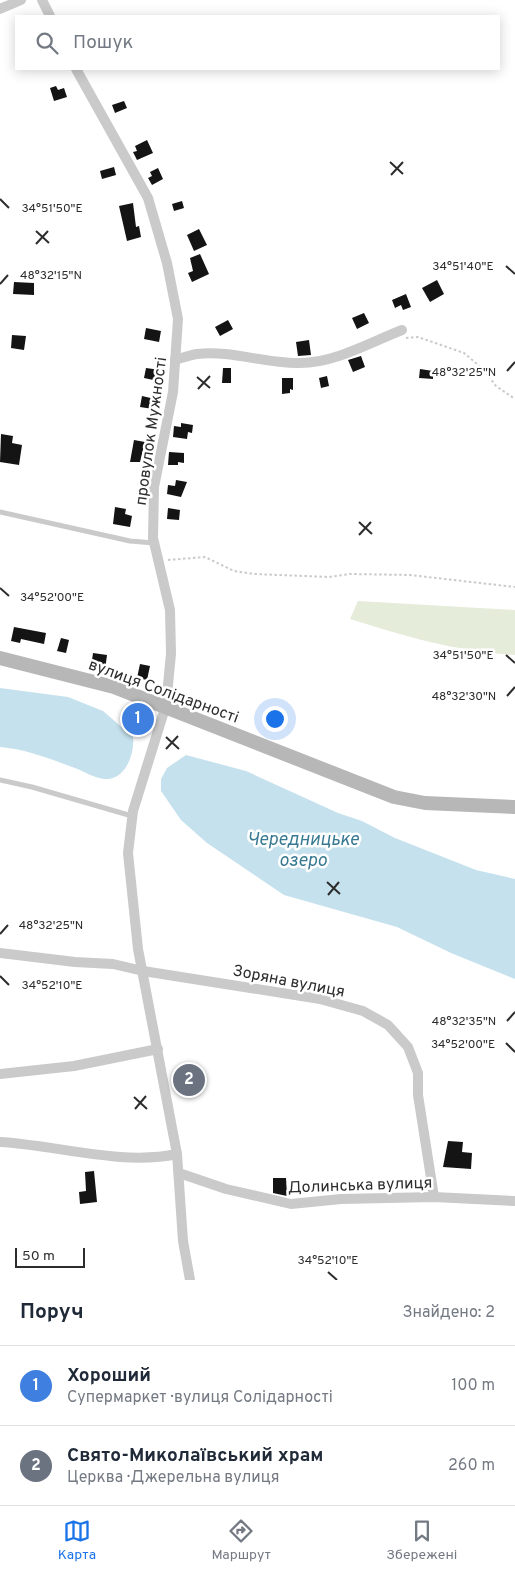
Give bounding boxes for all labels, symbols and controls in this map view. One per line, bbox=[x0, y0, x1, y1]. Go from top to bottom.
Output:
search box bbox=[15, 15, 500, 70]
icon: search bbox=[33, 29, 61, 57]
text: Пошук bbox=[73, 31, 133, 55]
text: 34°51'50"E bbox=[21, 201, 83, 217]
text: 34°51'40"E bbox=[432, 259, 494, 275]
text: 48°32'15"N bbox=[20, 268, 82, 284]
street label: провулок Мужності bbox=[132, 356, 172, 507]
text: 48°32'25"N bbox=[432, 365, 496, 381]
text: 34°52'00"E bbox=[20, 590, 84, 606]
text: 34°51'50"E bbox=[432, 648, 494, 664]
street label: вулиця Солідарності bbox=[85, 655, 241, 728]
text: 48°32'30"N bbox=[432, 689, 496, 705]
pin: 1 bbox=[122, 700, 154, 738]
your location bbox=[262, 706, 288, 732]
water label: Чередницьке озеро bbox=[247, 829, 360, 873]
text: 48°32'25"N bbox=[19, 918, 83, 934]
street label: Зоряна вулиця bbox=[231, 961, 346, 1003]
text: 34°52'10"E bbox=[21, 978, 83, 994]
text: 48°32'35"N bbox=[432, 1014, 496, 1030]
text: 34°52'00"E bbox=[431, 1037, 495, 1053]
pin: 2 bbox=[173, 1061, 205, 1099]
street label: Долинська вулиця bbox=[288, 1173, 433, 1199]
scale bar bbox=[15, 1245, 85, 1268]
text: 50 m bbox=[22, 1248, 55, 1265]
text: 34°52'10"E bbox=[297, 1253, 359, 1269]
text: Поруч bbox=[20, 1299, 84, 1326]
text: Знайдено: 2 bbox=[402, 1303, 495, 1323]
text: Хороший bbox=[67, 1364, 151, 1388]
text: 1 bbox=[33, 1376, 39, 1396]
text: 100 m bbox=[451, 1376, 495, 1396]
text: Супермаркет · вулиця Солідарності bbox=[67, 1388, 333, 1408]
text: Свято-Миколаївський храм bbox=[67, 1444, 323, 1468]
text: 2 bbox=[31, 1456, 41, 1476]
text: 260 m bbox=[448, 1456, 495, 1476]
text: Церква · Джерельна вулиця bbox=[67, 1468, 279, 1488]
tab: Карта bbox=[58, 1517, 96, 1564]
tab: Маршрут bbox=[211, 1517, 271, 1564]
tab: Збережені bbox=[386, 1517, 457, 1564]

